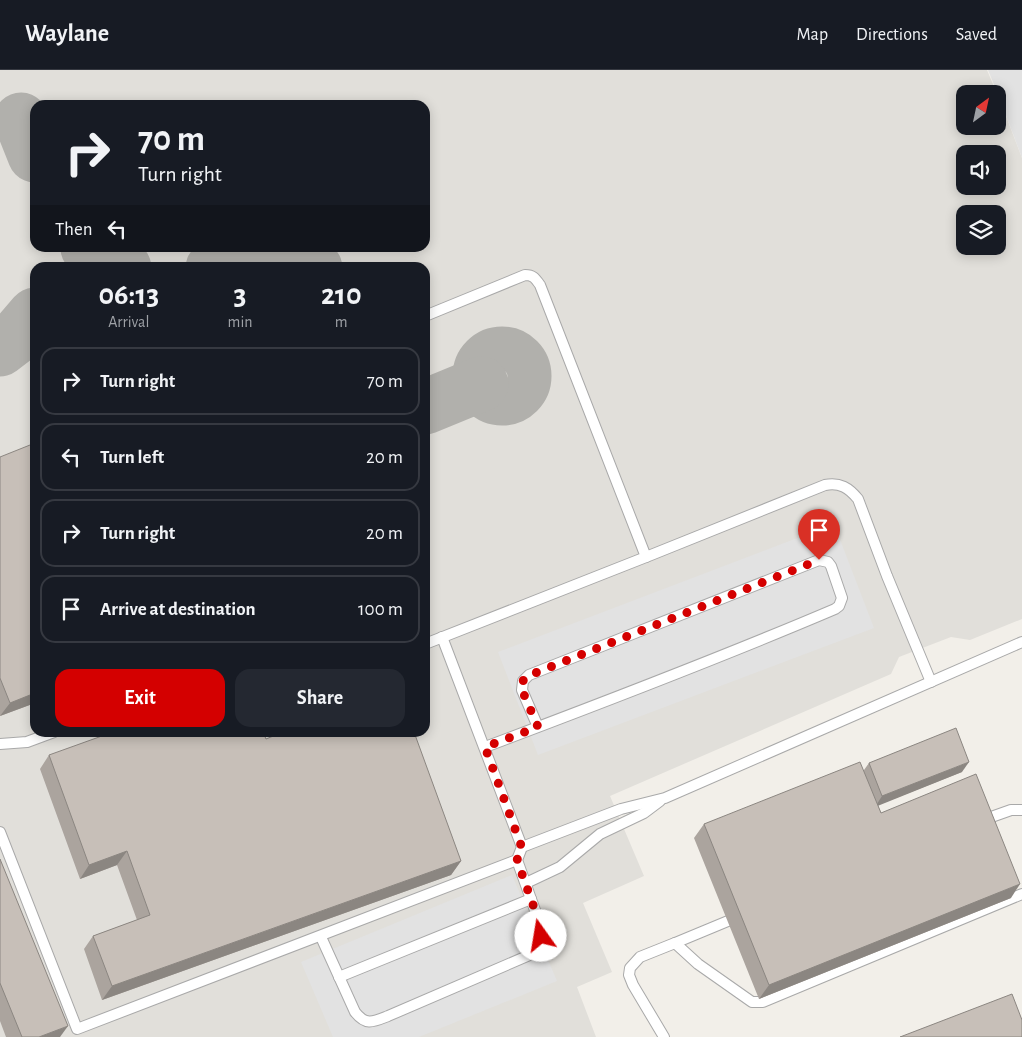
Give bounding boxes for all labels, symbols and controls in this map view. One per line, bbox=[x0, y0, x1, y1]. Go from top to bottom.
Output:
text: Waylane bbox=[25, 22, 109, 46]
text: Map bbox=[797, 26, 828, 44]
text: Directions bbox=[856, 26, 928, 44]
text: Saved bbox=[956, 26, 997, 44]
north arrow bbox=[956, 85, 1006, 135]
map controls bbox=[956, 85, 1006, 255]
icon: right bbox=[55, 120, 120, 185]
text: 70 m bbox=[138, 122, 205, 157]
button: sound bbox=[956, 145, 1006, 195]
text: Turn right bbox=[138, 163, 222, 185]
button: layers bbox=[956, 205, 1006, 255]
icon: left bbox=[103, 215, 131, 243]
text: Then bbox=[55, 220, 93, 239]
text: 06:13 bbox=[98, 280, 159, 310]
text: 3 bbox=[234, 280, 247, 310]
text: 210 bbox=[321, 280, 362, 310]
text: Arrival bbox=[108, 314, 149, 330]
text: min bbox=[228, 314, 253, 330]
text: m bbox=[335, 314, 348, 330]
icon: right bbox=[57, 367, 85, 395]
text: Turn right bbox=[100, 372, 175, 391]
text: 70 m bbox=[367, 372, 403, 391]
icon: left bbox=[57, 443, 85, 471]
text: Turn left bbox=[100, 448, 164, 467]
text: 20 m bbox=[366, 448, 403, 467]
pin bbox=[798, 509, 840, 560]
icon: arrive bbox=[805, 516, 833, 544]
icon: right bbox=[57, 519, 85, 547]
text: Turn right bbox=[100, 524, 175, 543]
text: 20 m bbox=[366, 524, 403, 543]
icon: arrive bbox=[57, 595, 85, 623]
text: Arrive at destination bbox=[100, 600, 256, 619]
text: 100 m bbox=[358, 600, 403, 619]
button: Exit bbox=[55, 669, 225, 727]
button: Share bbox=[235, 669, 405, 727]
position arrow bbox=[514, 909, 566, 961]

